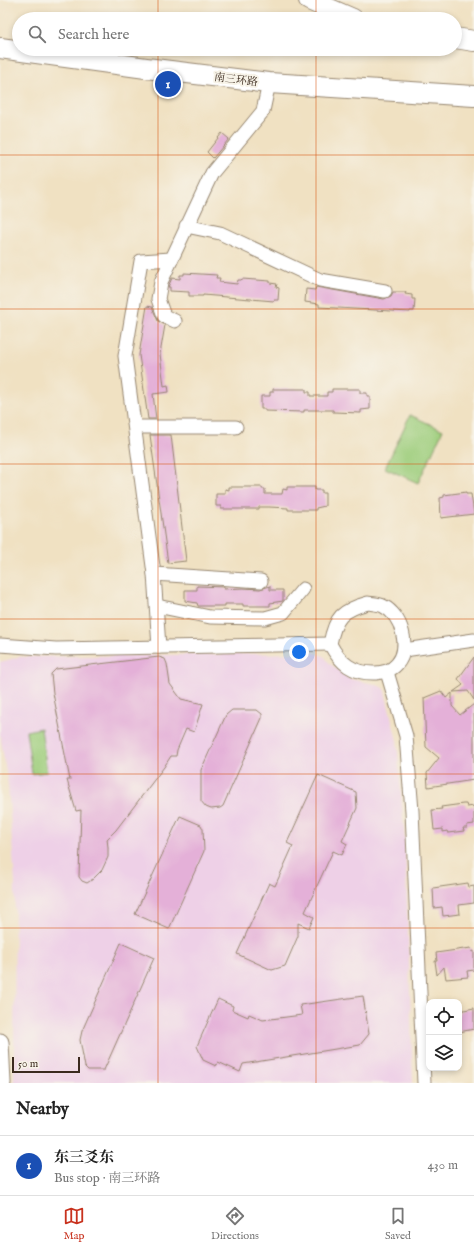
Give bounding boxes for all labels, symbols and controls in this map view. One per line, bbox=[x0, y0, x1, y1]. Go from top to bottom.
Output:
search box bbox=[12, 12, 462, 56]
icon: search bbox=[26, 23, 48, 45]
text: Search here bbox=[58, 25, 129, 44]
pin: 1 bbox=[155, 69, 181, 99]
street label: 南三环路 bbox=[213, 70, 259, 90]
your location bbox=[289, 642, 309, 662]
map controls bbox=[426, 999, 462, 1071]
button: locate bbox=[426, 999, 462, 1035]
button: layers bbox=[426, 1035, 462, 1071]
scale bar bbox=[12, 1055, 80, 1074]
text: 50 m bbox=[18, 1057, 38, 1071]
text: Nearby bbox=[16, 1099, 69, 1120]
text: 东三爻东 bbox=[54, 1148, 114, 1167]
text: 1 bbox=[27, 1157, 31, 1174]
text: 430 m bbox=[428, 1157, 458, 1174]
text: Bus stop · 南三环路 bbox=[54, 1170, 160, 1187]
tab: Map bbox=[63, 1205, 85, 1243]
tab: Directions bbox=[211, 1205, 259, 1243]
tab: Saved bbox=[385, 1205, 411, 1243]

